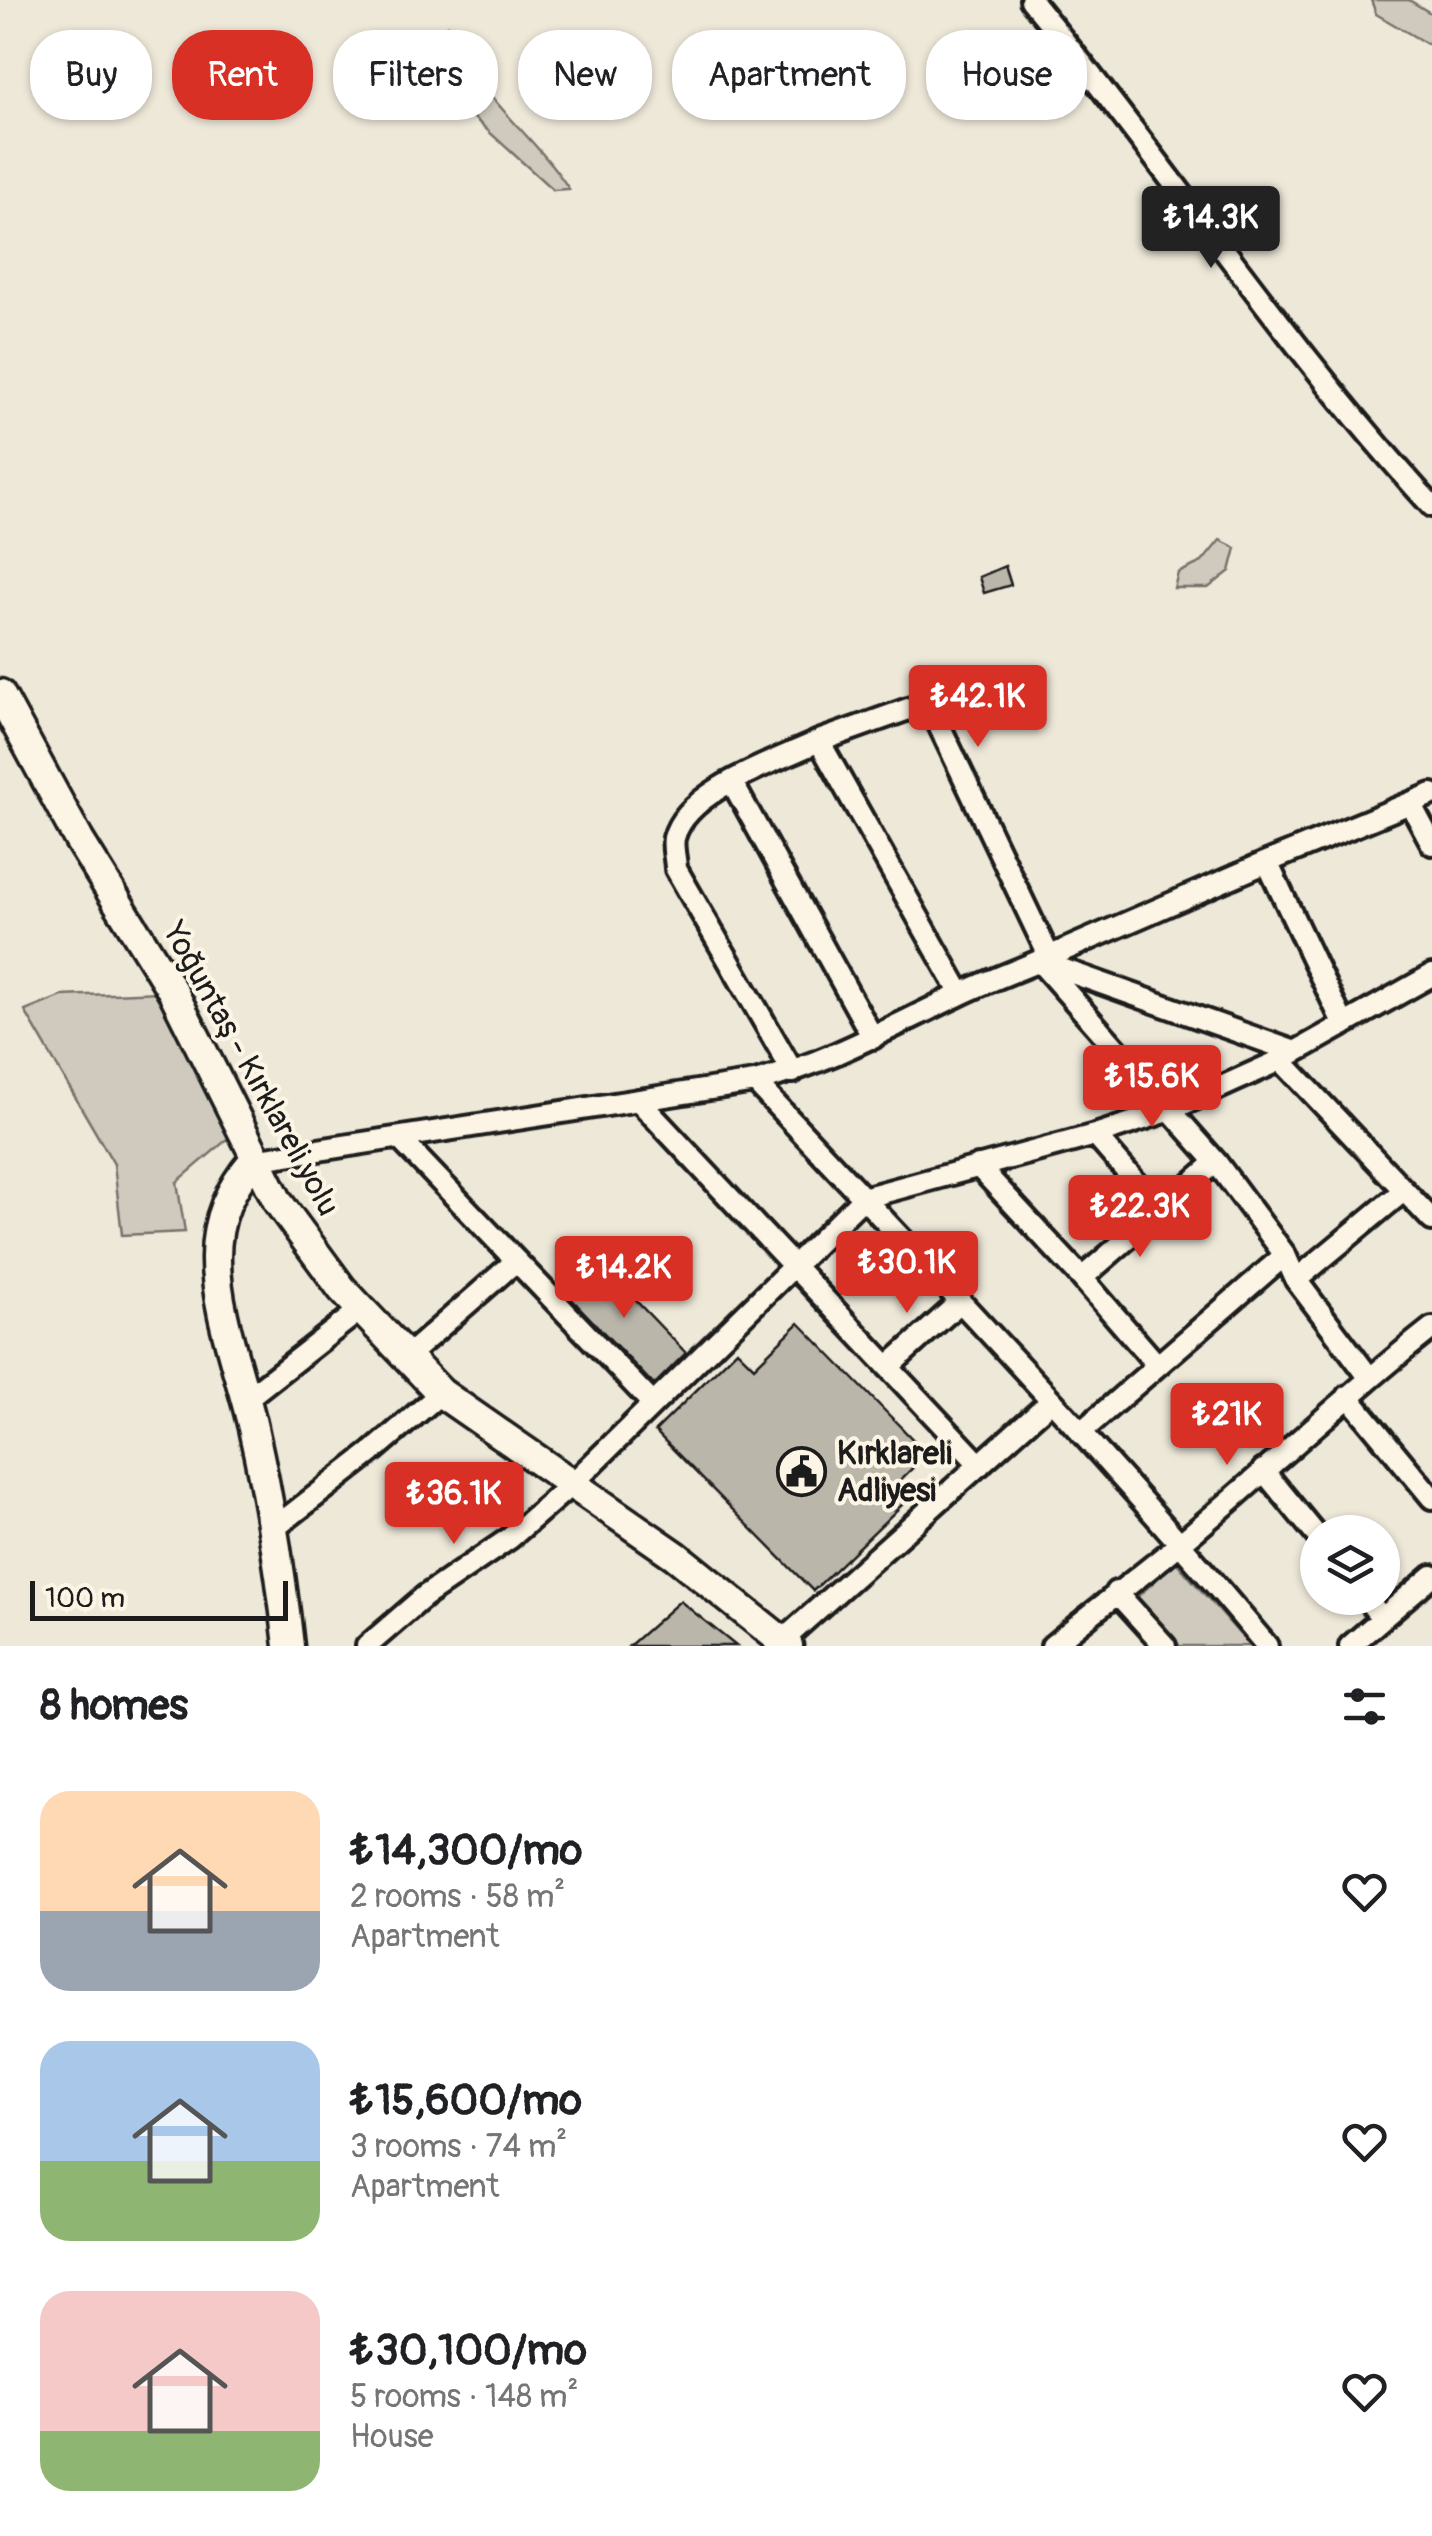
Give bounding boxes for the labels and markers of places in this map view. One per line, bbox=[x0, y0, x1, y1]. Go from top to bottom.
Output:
pin: ₺14.3K bbox=[1130, 186, 1292, 271]
pin: ₺42.1K bbox=[897, 665, 1059, 750]
pin: ₺15.6K bbox=[1071, 1045, 1233, 1130]
pin: ₺22.3K bbox=[1059, 1175, 1221, 1260]
pin: ₺30.1K bbox=[826, 1231, 988, 1316]
pin: ₺14.2K bbox=[543, 1236, 705, 1321]
pin: ₺21K bbox=[1168, 1383, 1286, 1468]
place label: Kırklareli Adliyesi bbox=[837, 1434, 952, 1511]
public building icon: Kırklareli Adliyesi bbox=[776, 1446, 828, 1498]
pin: ₺36.1K bbox=[373, 1462, 535, 1547]

